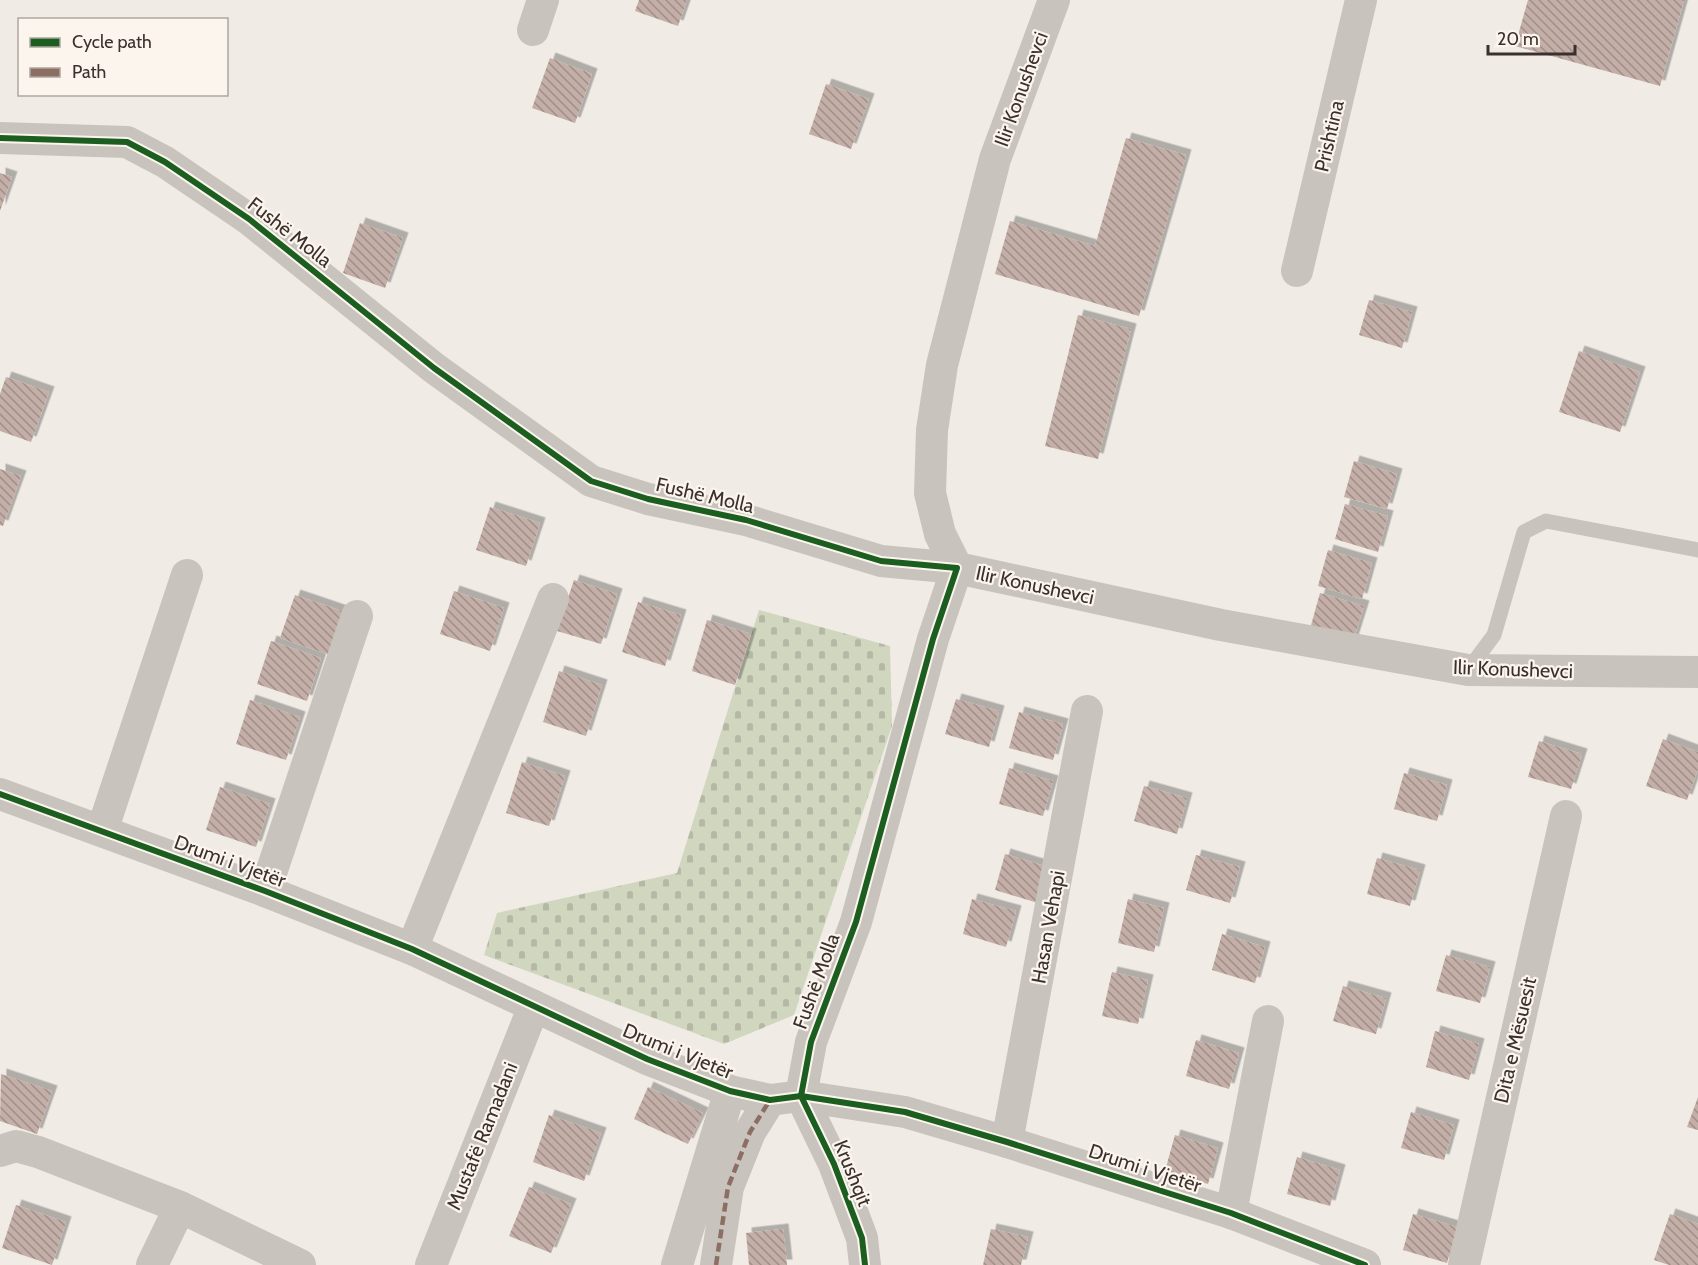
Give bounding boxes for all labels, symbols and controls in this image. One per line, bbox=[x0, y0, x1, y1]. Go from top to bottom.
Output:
legend bbox=[18, 18, 228, 96]
scale bar bbox=[1488, 18, 1575, 56]
street label: Ilir Konushevci bbox=[989, 28, 1053, 150]
text: 20 m bbox=[1497, 28, 1539, 50]
text: Cycle path bbox=[72, 31, 152, 53]
text: Path bbox=[72, 61, 106, 83]
street label: Prishtina bbox=[1309, 98, 1349, 174]
street label: Fushë Molla bbox=[243, 192, 337, 273]
street label: Fushë Molla bbox=[654, 472, 757, 518]
street label: Ilir Konushevci bbox=[974, 561, 1096, 609]
street label: Ilir Konushevci bbox=[1452, 655, 1574, 683]
street label: Drumi i Vjetër bbox=[171, 830, 290, 893]
street label: Hasan Vehapi bbox=[1026, 869, 1070, 985]
street label: Fushë Molla bbox=[788, 930, 845, 1032]
street label: Dita e Mësuesit bbox=[1489, 974, 1541, 1105]
street label: Drumi i Vjetër bbox=[619, 1018, 737, 1084]
street label: Mustafë Ramadani bbox=[441, 1059, 523, 1213]
street label: Krushqit bbox=[829, 1136, 877, 1210]
street label: Drumi i Vjetër bbox=[1086, 1139, 1205, 1198]

